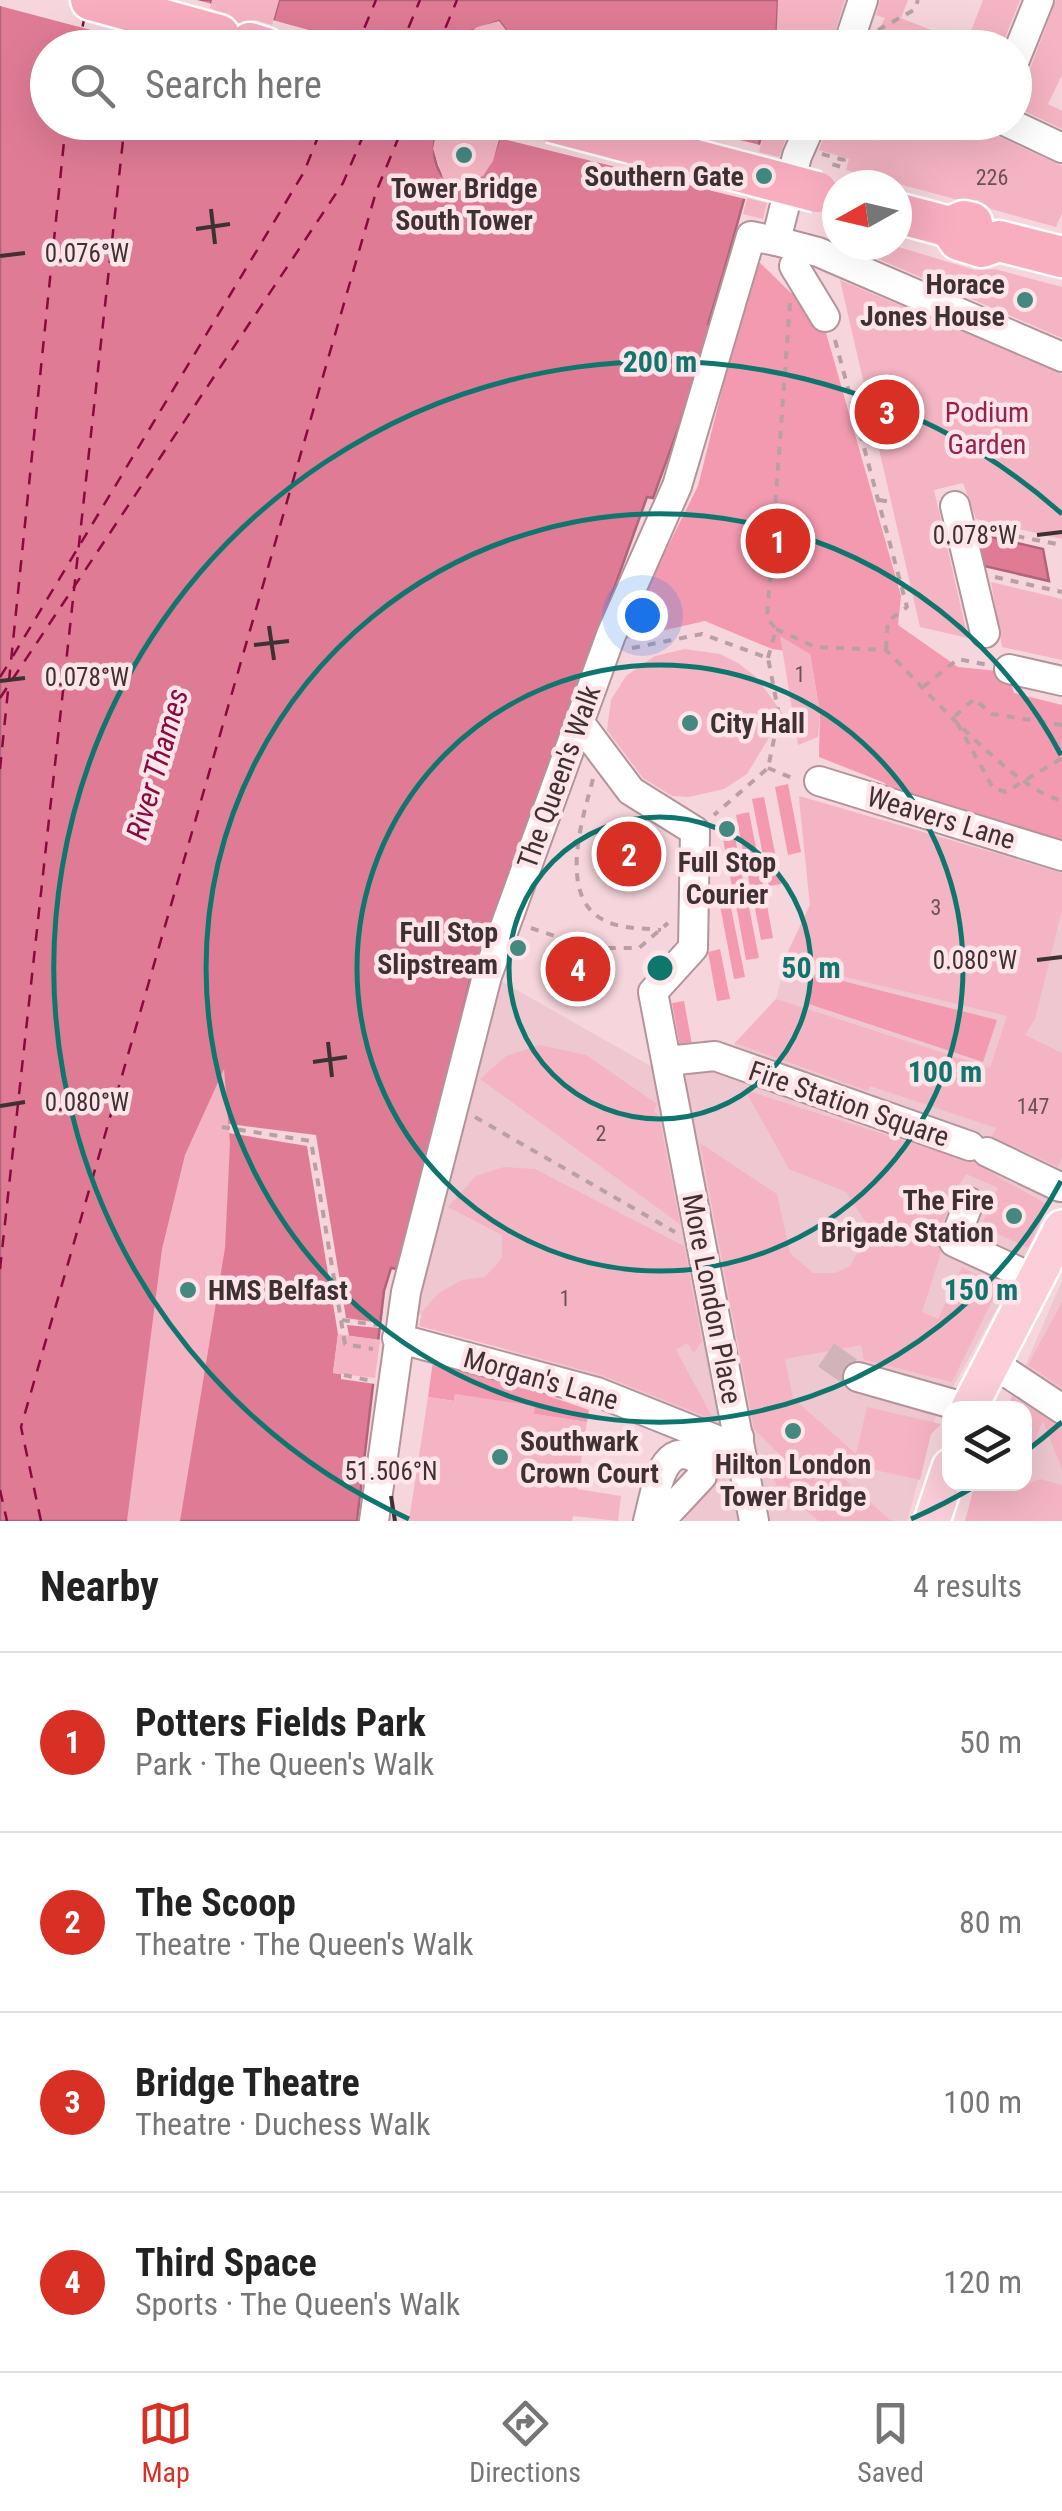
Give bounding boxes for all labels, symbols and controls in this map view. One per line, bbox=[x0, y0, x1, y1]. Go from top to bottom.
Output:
search box bbox=[30, 30, 1032, 140]
icon: search bbox=[65, 58, 120, 113]
text: Search here bbox=[145, 63, 322, 107]
marker: Tower Bridge South Tower bbox=[453, 144, 475, 166]
place label: Southern Gate bbox=[584, 160, 744, 193]
marker: Southern Gate bbox=[753, 165, 775, 187]
house number: 226 bbox=[976, 165, 1008, 190]
north arrow bbox=[822, 170, 912, 260]
place label: Tower Bridge South Tower bbox=[391, 172, 537, 237]
text: 0.076°W bbox=[45, 239, 129, 268]
place label: Horace Jones House bbox=[860, 268, 1005, 333]
marker: Horace Jones House bbox=[1014, 289, 1036, 311]
text: 200 m bbox=[623, 344, 697, 379]
pin: 3 bbox=[854, 374, 920, 450]
park label: Podium Garden bbox=[945, 396, 1029, 461]
pin: 1 bbox=[746, 504, 810, 578]
text: 0.078°W bbox=[933, 521, 1017, 550]
your location bbox=[617, 590, 668, 641]
house number: 1 bbox=[795, 662, 805, 687]
text: 0.078°W bbox=[45, 663, 129, 692]
street label: The Queen's Walk bbox=[511, 680, 608, 873]
water label: River Thames bbox=[119, 685, 195, 843]
place label: City Hall bbox=[710, 707, 805, 740]
marker: City Hall bbox=[679, 712, 701, 734]
street label: Weavers Lane bbox=[863, 780, 1019, 856]
pin: 2 bbox=[596, 816, 662, 892]
marker: Full Stop Courier bbox=[716, 818, 738, 840]
place label: Full Stop Courier bbox=[678, 846, 776, 911]
house number: 3 bbox=[931, 895, 941, 920]
place label: Full Stop Slipstream bbox=[377, 916, 498, 981]
pin: 4 bbox=[546, 932, 610, 1006]
marker: Full Stop Slipstream bbox=[507, 937, 529, 959]
text: 0.080°W bbox=[933, 946, 1017, 975]
centre of rings bbox=[642, 950, 678, 986]
text: 50 m bbox=[781, 950, 841, 985]
street label: Fire Station Square bbox=[745, 1054, 953, 1154]
text: 100 m bbox=[908, 1054, 982, 1089]
text: 0.080°W bbox=[45, 1088, 129, 1117]
house number: 147 bbox=[1017, 1094, 1049, 1119]
house number: 2 bbox=[596, 1121, 606, 1146]
place label: The Fire Brigade Station bbox=[821, 1184, 994, 1249]
street label: More London Place bbox=[675, 1191, 749, 1407]
marker: The Fire Brigade Station bbox=[1003, 1205, 1025, 1227]
text: 150 m bbox=[944, 1272, 1018, 1307]
place label: HMS Belfast bbox=[208, 1274, 348, 1307]
marker: HMS Belfast bbox=[177, 1279, 199, 1301]
house number: 1 bbox=[560, 1286, 570, 1311]
street label: Morgan's Lane bbox=[460, 1341, 622, 1417]
map controls bbox=[942, 1401, 1032, 1491]
button: layers bbox=[942, 1401, 1032, 1491]
marker: Hilton London Tower Bridge bbox=[782, 1420, 804, 1442]
place label: Southwark Crown Court bbox=[520, 1425, 659, 1490]
marker: Southwark Crown Court bbox=[489, 1446, 511, 1468]
place label: Hilton London Tower Bridge bbox=[715, 1448, 871, 1513]
text: 51.506°N bbox=[344, 1457, 438, 1486]
text: Nearby bbox=[40, 1562, 159, 1611]
text: 4 results bbox=[913, 1567, 1022, 1605]
text: Potters Fields Park bbox=[135, 1701, 426, 1745]
text: 1 bbox=[64, 1723, 81, 1761]
text: 50 m bbox=[959, 1723, 1022, 1761]
text: Park · The Queen's Walk bbox=[135, 1745, 434, 1783]
text: The Scoop bbox=[135, 1881, 296, 1925]
text: 2 bbox=[64, 1903, 81, 1941]
text: 80 m bbox=[959, 1903, 1022, 1941]
text: Theatre · The Queen's Walk bbox=[135, 1925, 473, 1963]
text: Bridge Theatre bbox=[135, 2061, 360, 2105]
text: 3 bbox=[64, 2083, 81, 2121]
text: 100 m bbox=[943, 2083, 1022, 2121]
text: Theatre · Duchess Walk bbox=[135, 2105, 430, 2143]
text: Third Space bbox=[135, 2241, 317, 2285]
text: 4 bbox=[64, 2263, 81, 2301]
text: 120 m bbox=[943, 2263, 1022, 2301]
text: Sports · The Queen's Walk bbox=[135, 2285, 460, 2323]
tab: Map bbox=[138, 2396, 193, 2489]
tab: Directions bbox=[469, 2396, 581, 2489]
tab: Saved bbox=[857, 2396, 924, 2489]

